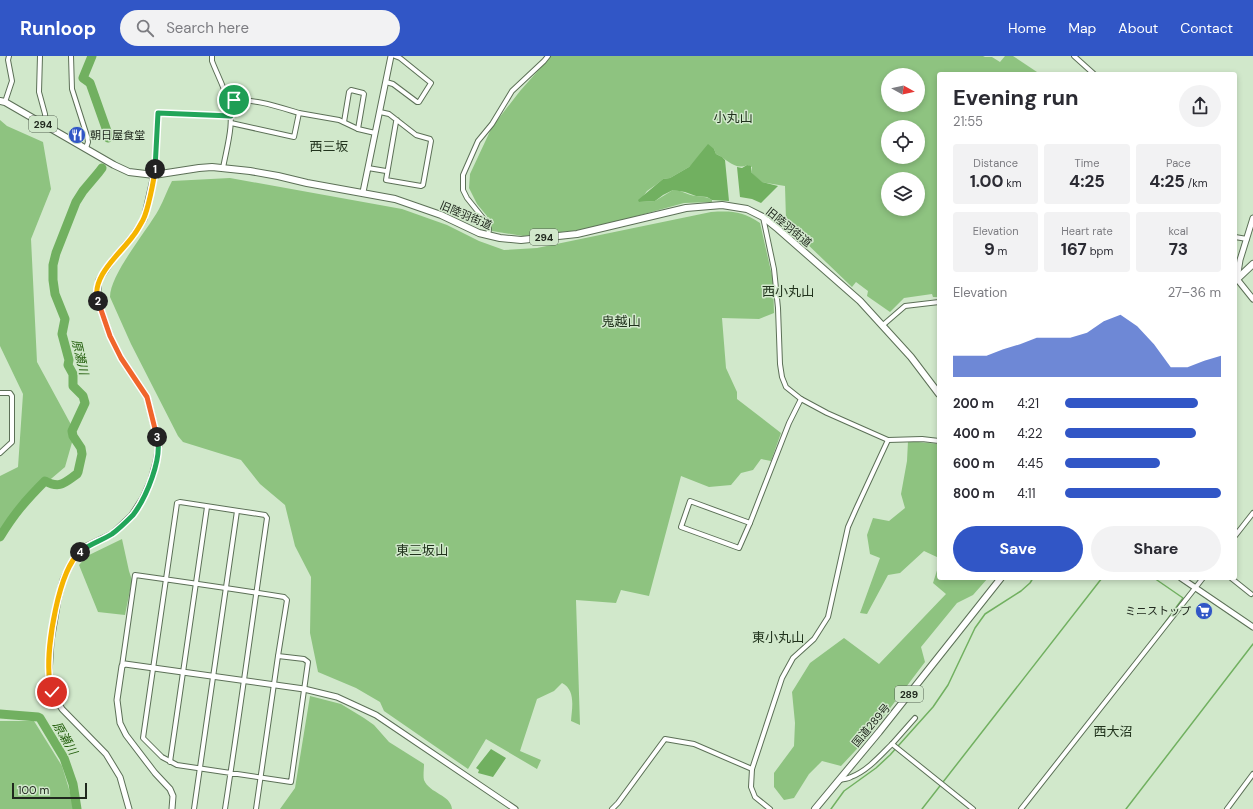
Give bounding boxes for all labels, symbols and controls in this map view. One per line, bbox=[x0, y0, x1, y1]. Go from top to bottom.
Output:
search box bbox=[120, 10, 400, 46]
text: Runloop bbox=[20, 16, 96, 41]
icon: search bbox=[134, 17, 156, 39]
text: Search here bbox=[166, 18, 249, 38]
text: Home bbox=[1008, 19, 1046, 37]
text: Map bbox=[1068, 19, 1096, 37]
text: About bbox=[1118, 19, 1158, 37]
text: Contact bbox=[1180, 19, 1233, 37]
north arrow bbox=[881, 68, 925, 112]
map controls bbox=[881, 68, 925, 216]
pin bbox=[217, 83, 251, 117]
text: Evening run bbox=[953, 83, 1079, 112]
button: share bbox=[1179, 85, 1221, 127]
icon: arrive bbox=[223, 89, 245, 111]
district label: 小丸山 bbox=[713, 109, 753, 126]
text: 21:55 bbox=[953, 113, 983, 130]
road number: 294 bbox=[29, 116, 57, 132]
button: locate bbox=[881, 120, 925, 164]
restaurant icon: 朝日屋食堂 bbox=[67, 125, 87, 145]
place label: 朝日屋食堂 bbox=[90, 128, 145, 142]
district label: 西三坂 bbox=[309, 138, 349, 155]
text: Distance bbox=[973, 156, 1018, 170]
text: Time bbox=[1075, 156, 1099, 170]
text: Pace bbox=[1166, 156, 1191, 170]
pin: 1 bbox=[145, 159, 165, 179]
text: 1 bbox=[153, 162, 157, 176]
text: 1.00 bbox=[970, 170, 1003, 192]
text: 4:25 bbox=[1069, 170, 1105, 192]
text: 4:25 bbox=[1149, 170, 1185, 192]
button: layers bbox=[881, 172, 925, 216]
text: km bbox=[1003, 176, 1022, 190]
text: /km bbox=[1185, 176, 1208, 190]
street label: 旧陸羽街道 bbox=[438, 198, 494, 232]
street label: 旧陸羽街道 bbox=[763, 204, 815, 250]
text: Elevation bbox=[973, 224, 1019, 238]
text: Heart rate bbox=[1061, 224, 1113, 238]
text: kcal bbox=[1168, 224, 1188, 238]
road number: 294 bbox=[530, 229, 558, 245]
text: 9 bbox=[984, 238, 995, 260]
text: 167 bbox=[1061, 238, 1087, 260]
text: 73 bbox=[1169, 238, 1188, 260]
text: m bbox=[995, 244, 1007, 258]
text: bpm bbox=[1087, 244, 1113, 258]
district label: 西小丸山 bbox=[762, 283, 814, 300]
text: Elevation bbox=[953, 284, 1007, 301]
text: 27–36 m bbox=[1168, 284, 1221, 301]
pin: 2 bbox=[88, 291, 108, 311]
text: 2 bbox=[95, 294, 101, 308]
district label: 鬼越山 bbox=[601, 313, 641, 330]
water label: 原瀬川 bbox=[68, 338, 92, 378]
text: 200 m bbox=[953, 395, 994, 412]
text: 4:21 bbox=[1017, 395, 1039, 412]
text: 400 m bbox=[953, 425, 995, 442]
text: 4:22 bbox=[1017, 425, 1043, 442]
pin: 3 bbox=[147, 427, 167, 447]
text: 3 bbox=[154, 430, 160, 444]
text: 600 m bbox=[953, 455, 995, 472]
text: 4:45 bbox=[1017, 455, 1043, 472]
text: 800 m bbox=[953, 485, 995, 502]
text: 4:11 bbox=[1017, 485, 1036, 502]
button: Save bbox=[953, 526, 1083, 572]
button: Share bbox=[1091, 526, 1221, 572]
pin: 4 bbox=[70, 542, 90, 562]
district label: 東三坂山 bbox=[396, 542, 448, 559]
text: 4 bbox=[76, 545, 84, 559]
supermarket icon: ミニストップ bbox=[1194, 601, 1214, 621]
place label: ミニストップ bbox=[1125, 604, 1191, 618]
district label: 東小丸山 bbox=[752, 629, 804, 646]
pin bbox=[35, 675, 69, 709]
icon: check bbox=[41, 681, 63, 703]
road number: 289 bbox=[895, 686, 923, 702]
street label: 国道289号 bbox=[849, 700, 893, 750]
water label: 原瀬川 bbox=[49, 718, 82, 759]
district label: 西大沼 bbox=[1093, 723, 1133, 740]
scale bar bbox=[12, 781, 87, 800]
text: 100 m bbox=[18, 783, 49, 797]

